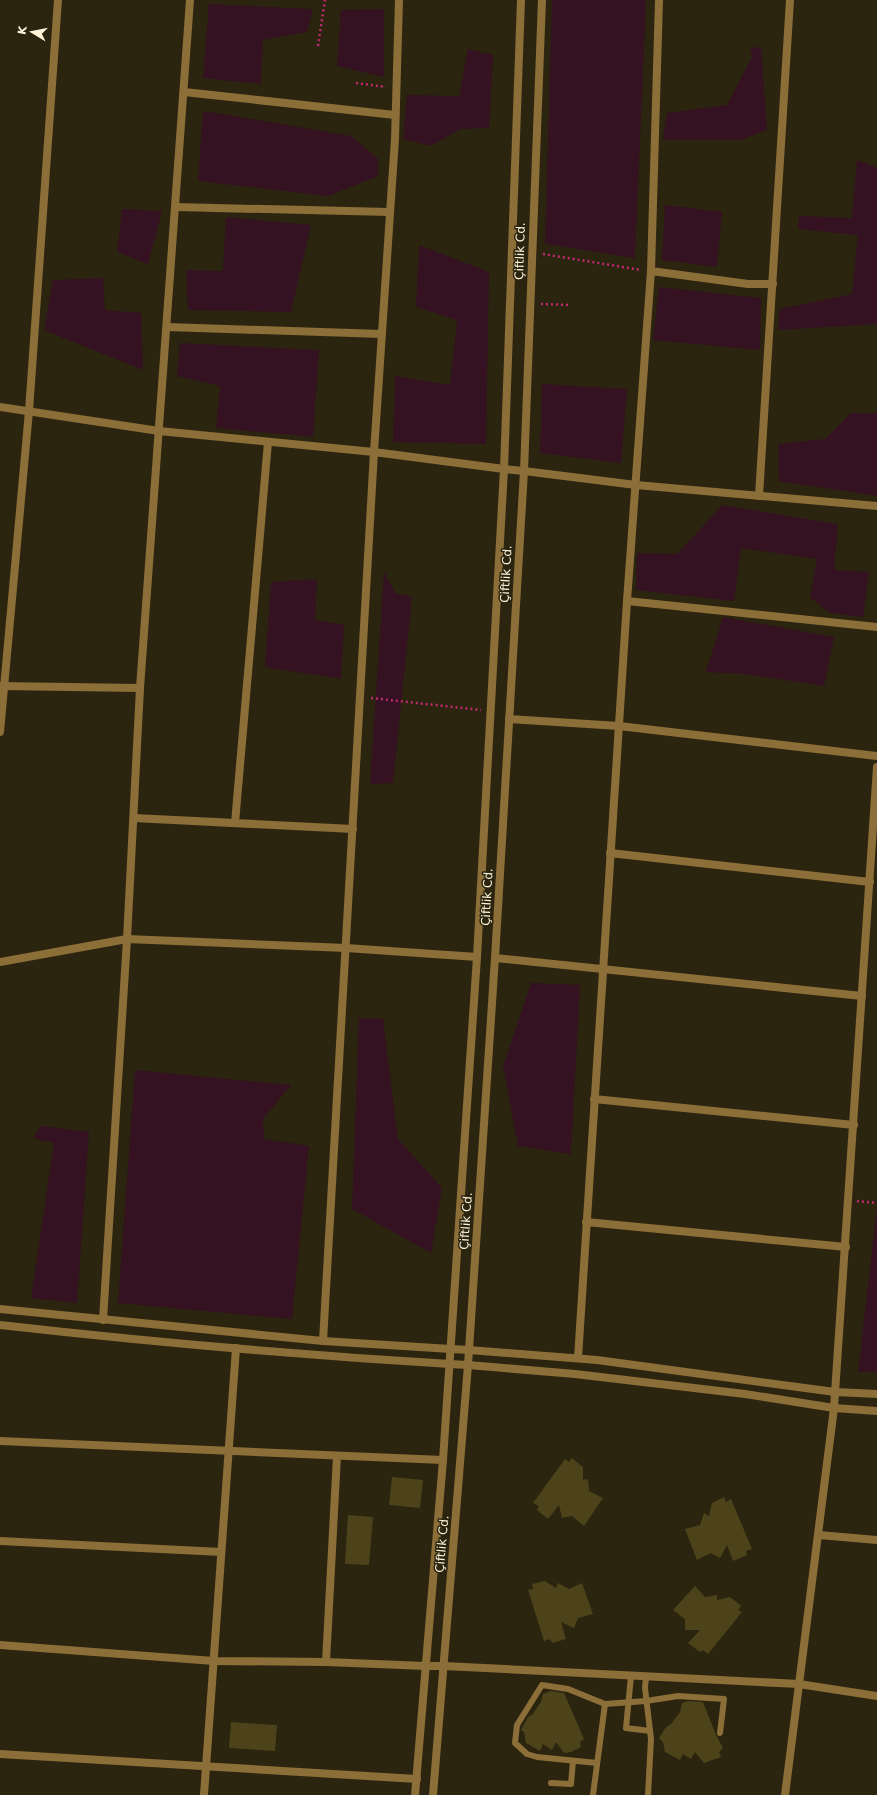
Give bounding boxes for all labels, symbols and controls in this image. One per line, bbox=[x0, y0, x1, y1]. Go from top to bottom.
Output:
north arrow bbox=[12, 12, 52, 52]
text: K bbox=[16, 25, 30, 36]
street label: Çiftlik Cd. bbox=[512, 222, 528, 280]
street label: Çiftlik Cd. bbox=[498, 545, 514, 603]
street label: Çiftlik Cd. bbox=[479, 868, 495, 926]
street label: Çiftlik Cd. bbox=[457, 1192, 475, 1250]
street label: Çiftlik Cd. bbox=[433, 1515, 451, 1573]

